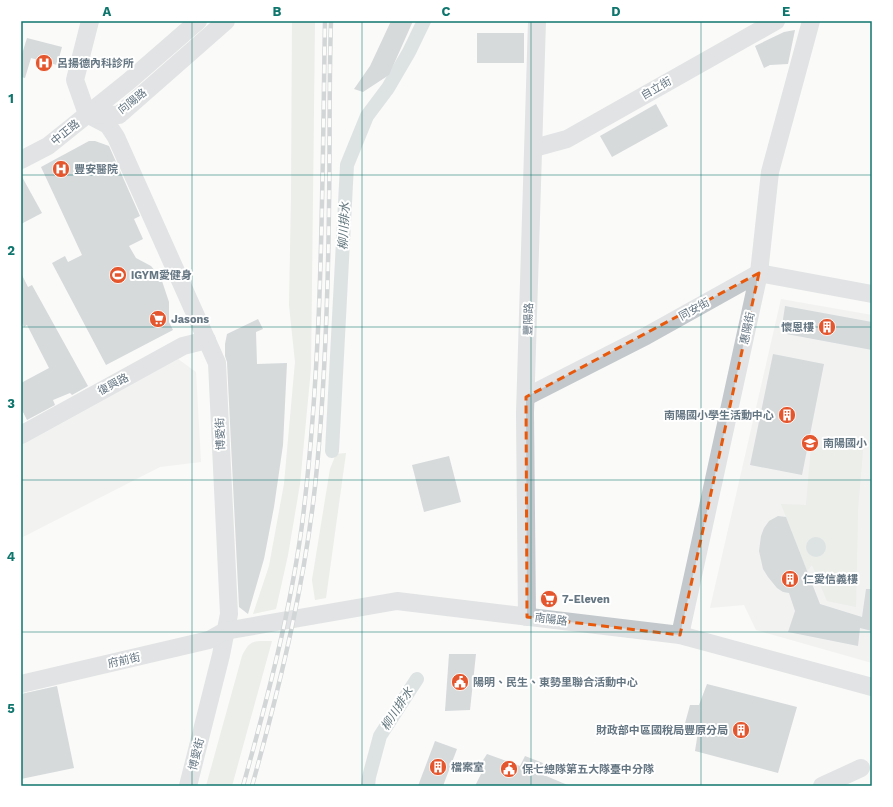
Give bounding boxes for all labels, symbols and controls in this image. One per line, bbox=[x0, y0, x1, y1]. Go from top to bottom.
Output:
text: A bbox=[103, 4, 112, 19]
text: B bbox=[273, 4, 282, 19]
text: C bbox=[442, 4, 451, 19]
text: D bbox=[611, 4, 621, 19]
text: E bbox=[782, 4, 790, 19]
hospital icon: 呂揚德內科診所 bbox=[34, 53, 54, 73]
place label: 呂揚德內科診所 bbox=[57, 57, 134, 70]
street label: 自立街 bbox=[639, 75, 674, 102]
street label: 向陽路 bbox=[115, 86, 149, 117]
text: 1 bbox=[8, 91, 14, 106]
street label: 中正路 bbox=[48, 117, 82, 148]
hospital icon: 豐安醫院 bbox=[51, 159, 71, 179]
place label: 豐安醫院 bbox=[74, 163, 118, 176]
water label: 柳川排水 bbox=[336, 201, 352, 250]
text: 2 bbox=[7, 243, 15, 258]
sports icon: iGYM愛健身 bbox=[108, 265, 128, 285]
place label: iGYM愛健身 bbox=[131, 269, 192, 282]
street label: 同安街 bbox=[677, 296, 712, 323]
street label: 豐陽路 bbox=[521, 302, 536, 336]
supermarket icon: Jasons bbox=[148, 309, 168, 329]
street label: 惠陽街 bbox=[738, 311, 757, 346]
place label: Jasons bbox=[171, 313, 209, 326]
building icon: 懷恩樓 bbox=[817, 317, 837, 337]
place label: 懷恩樓 bbox=[781, 321, 814, 334]
street label: 復興路 bbox=[96, 371, 131, 398]
text: 3 bbox=[7, 396, 15, 411]
building icon: 南陽國小學生活動中心 bbox=[777, 405, 797, 425]
place label: 南陽國小學生活動中心 bbox=[664, 409, 774, 422]
street label: 博愛街 bbox=[213, 417, 228, 451]
school or university icon: 南陽國小 bbox=[800, 433, 820, 453]
place label: 南陽國小 bbox=[823, 437, 867, 450]
text: 4 bbox=[7, 549, 16, 564]
building icon: 仁愛信義樓 bbox=[780, 569, 800, 589]
place label: 仁愛信義樓 bbox=[803, 573, 858, 586]
supermarket icon: 7-Eleven bbox=[539, 589, 559, 609]
place label: 7-Eleven bbox=[562, 593, 610, 606]
street label: 南陽路 bbox=[534, 611, 568, 628]
street label: 府前街 bbox=[107, 650, 142, 671]
public building icon: 陽明、民生、東勢里聯合活動中心 bbox=[450, 672, 470, 692]
place label: 陽明、民生、東勢里聯合活動中心 bbox=[473, 676, 638, 689]
water label: 柳川排水 bbox=[378, 684, 416, 733]
text: 5 bbox=[7, 701, 15, 716]
building icon: 財政部中區國稅局豐原分局 bbox=[731, 720, 751, 740]
place label: 財政部中區國稅局豐原分局 bbox=[596, 724, 728, 737]
street label: 博愛街 bbox=[186, 737, 207, 772]
building icon: 檔案室 bbox=[428, 757, 448, 777]
public building icon: 保七總隊第五大隊臺中分隊 bbox=[499, 759, 519, 779]
place label: 檔案室 bbox=[451, 761, 484, 774]
place label: 保七總隊第五大隊臺中分隊 bbox=[522, 763, 654, 776]

